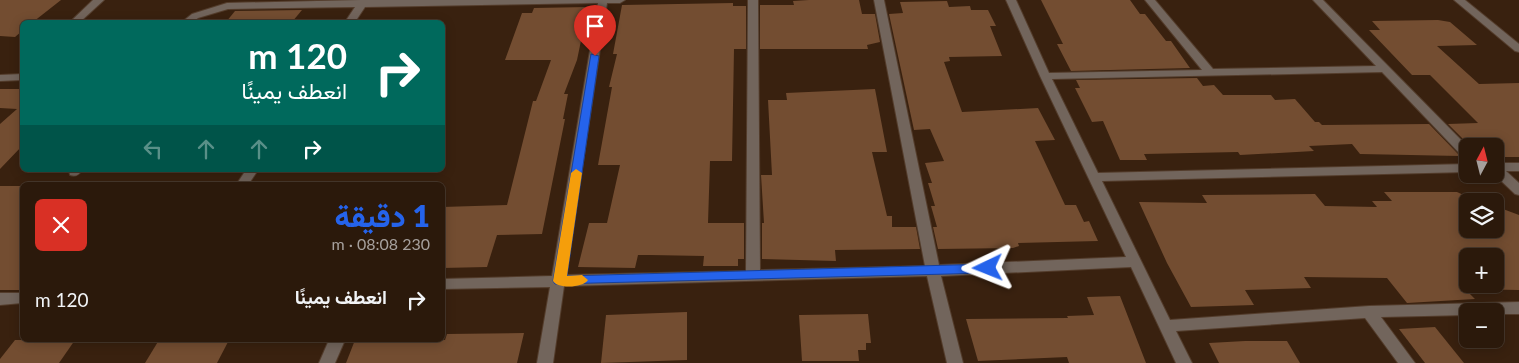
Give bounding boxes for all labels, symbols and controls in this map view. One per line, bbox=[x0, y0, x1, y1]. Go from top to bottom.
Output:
pin bbox=[574, 5, 616, 56]
icon: arrive bbox=[581, 12, 609, 40]
text: 120 m bbox=[248, 34, 347, 76]
icon: right bbox=[365, 40, 430, 105]
text: انعطف يمينًا bbox=[241, 77, 347, 104]
icon: left bbox=[139, 135, 167, 163]
icon: ahead bbox=[192, 135, 220, 163]
icon: ahead bbox=[245, 135, 273, 163]
icon: right bbox=[298, 135, 326, 163]
north arrow bbox=[1459, 138, 1504, 182]
map controls bbox=[1459, 138, 1504, 348]
button: layers bbox=[1459, 193, 1504, 238]
text: 1 دقيقة bbox=[335, 197, 430, 233]
button: close bbox=[35, 199, 87, 251]
text: 230 m · 08:08 bbox=[331, 234, 430, 253]
position arrow bbox=[961, 241, 1013, 293]
button: + bbox=[1459, 248, 1504, 293]
text: انعطف يمينًا bbox=[295, 285, 387, 308]
icon: right bbox=[402, 286, 430, 314]
text: 120 m bbox=[35, 288, 89, 311]
button: − bbox=[1459, 303, 1504, 348]

